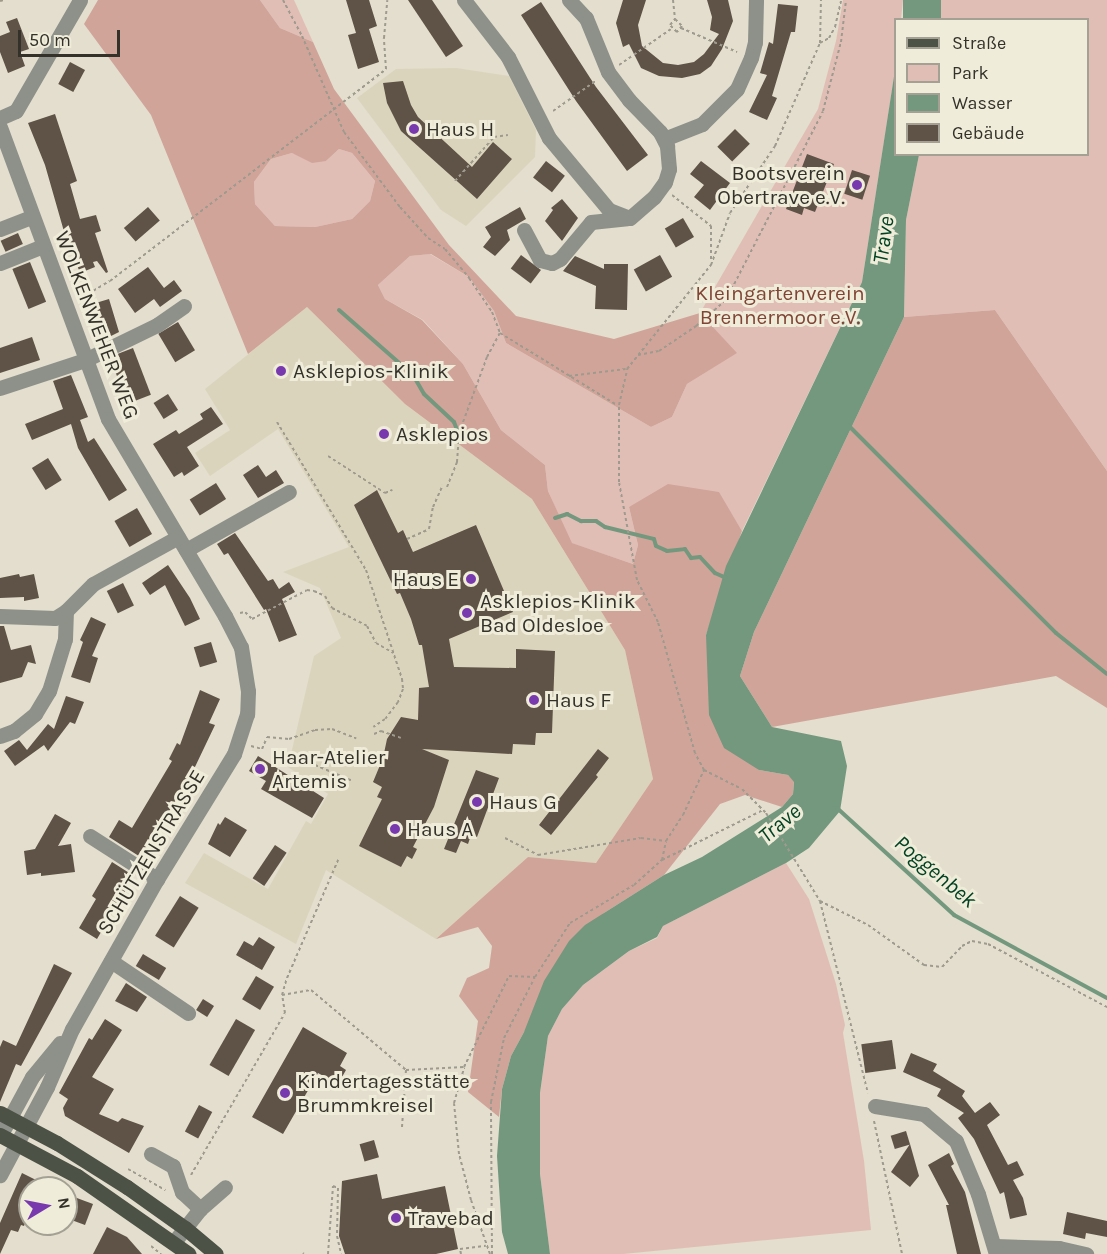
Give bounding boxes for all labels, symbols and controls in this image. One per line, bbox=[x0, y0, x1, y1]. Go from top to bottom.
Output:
scale bar bbox=[21, 18, 123, 56]
legend bbox=[894, 18, 1089, 156]
text: 50 m bbox=[29, 29, 71, 51]
text: Straße bbox=[952, 32, 1006, 54]
text: Park bbox=[952, 62, 989, 84]
text: Wasser bbox=[952, 92, 1012, 114]
place label: Haus H bbox=[426, 116, 494, 142]
marker: Haus H bbox=[407, 122, 421, 136]
text: Gebäude bbox=[952, 122, 1024, 144]
place label: Bootsverein Obertrave e.V. bbox=[717, 160, 845, 210]
marker: Bootsverein Obertrave e.V. bbox=[850, 178, 864, 192]
water label: Trave bbox=[868, 215, 900, 265]
street label: WOLKENWEHER WEG bbox=[50, 227, 144, 423]
park label: Kleingartenverein Brennermoor e.V. bbox=[695, 280, 865, 330]
place label: Asklepios-Klinik bbox=[293, 358, 449, 384]
marker: Asklepios-Klinik bbox=[274, 364, 288, 378]
place label: Asklepios bbox=[396, 421, 489, 447]
marker: Asklepios bbox=[377, 427, 391, 441]
place label: Haus E bbox=[393, 566, 459, 592]
marker: Haus E bbox=[464, 572, 478, 586]
place label: Asklepios-Klinik Bad Oldesloe bbox=[480, 588, 636, 638]
marker: Asklepios-Klinik Bad Oldesloe bbox=[458, 604, 476, 622]
place label: Haus F bbox=[546, 687, 611, 713]
marker: Haus F bbox=[527, 693, 541, 707]
place label: Haar-Atelier Artemis bbox=[272, 744, 385, 794]
marker: Haar-Atelier Artemis bbox=[253, 762, 267, 776]
street label: SCHÜTZENSTRASSE bbox=[92, 765, 210, 939]
place label: Haus G bbox=[489, 789, 557, 815]
marker: Haus G bbox=[470, 795, 484, 809]
water label: Trave bbox=[753, 799, 807, 849]
place label: Haus A bbox=[407, 816, 473, 842]
marker: Haus A bbox=[388, 822, 402, 836]
water label: Poggenbek bbox=[889, 830, 981, 914]
place label: Kindertagesstätte Brummkreisel bbox=[297, 1068, 470, 1118]
marker: Kindertagesstätte Brummkreisel bbox=[278, 1086, 292, 1100]
north arrow bbox=[18, 1176, 78, 1236]
text: N bbox=[54, 1196, 75, 1210]
place label: Travebad bbox=[408, 1205, 494, 1231]
marker: Travebad bbox=[389, 1211, 403, 1225]

